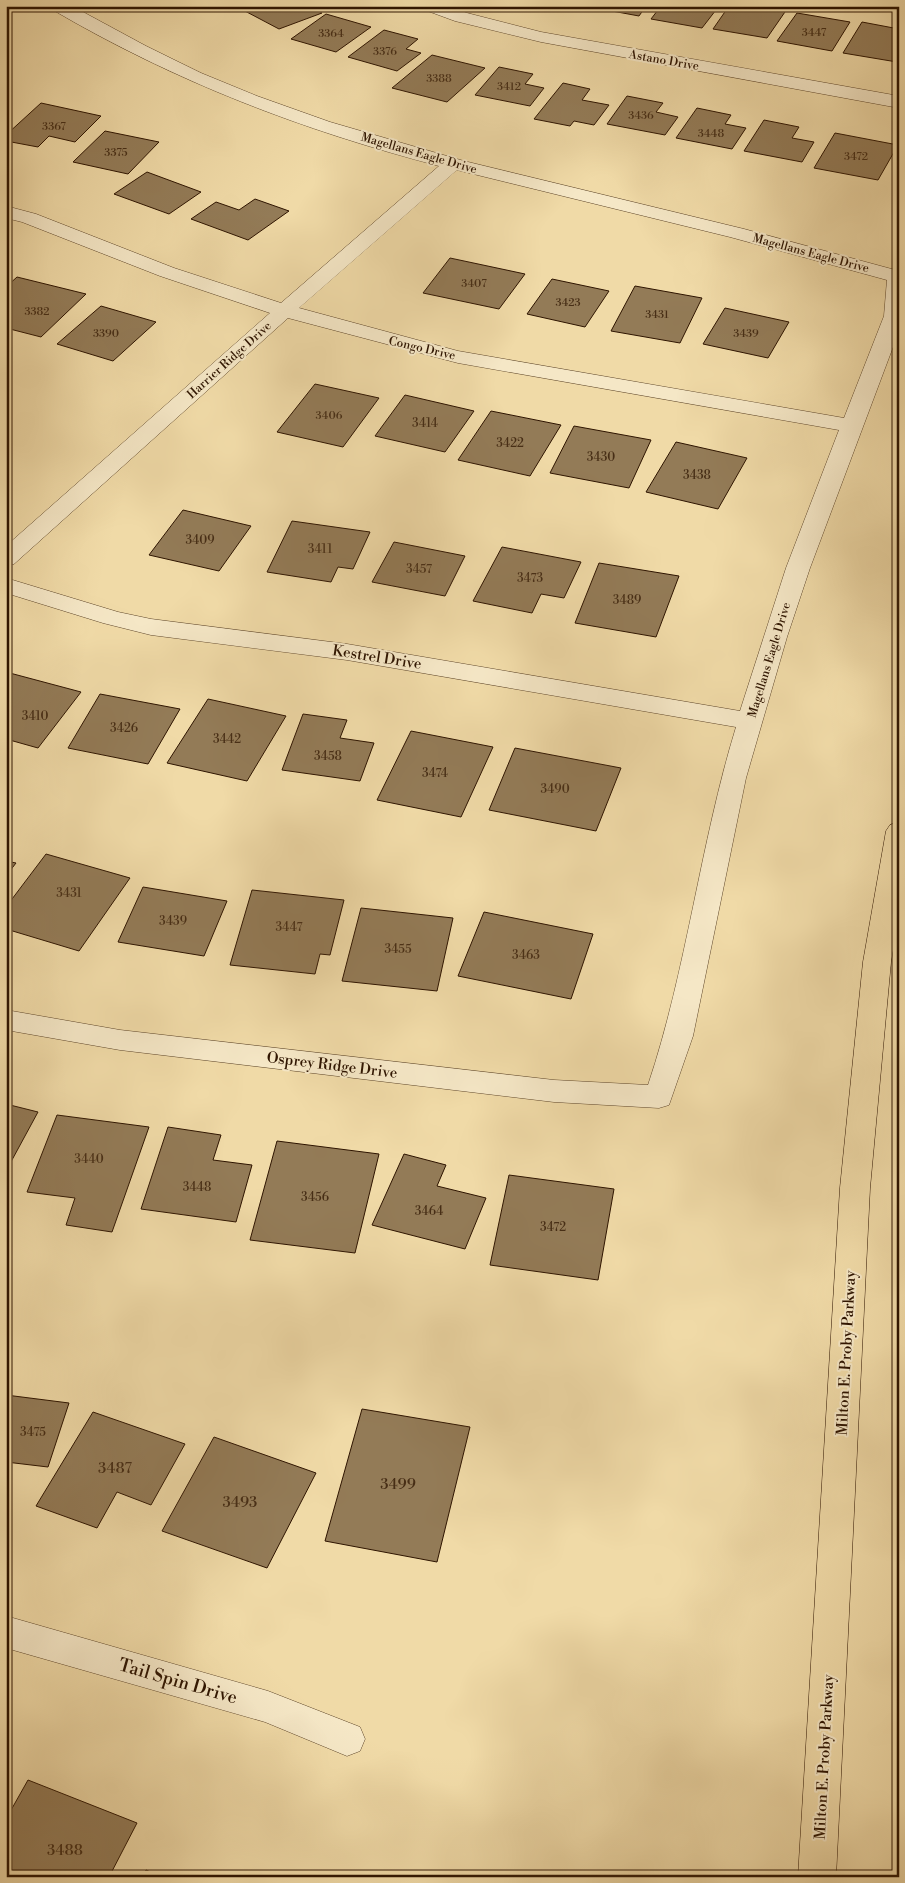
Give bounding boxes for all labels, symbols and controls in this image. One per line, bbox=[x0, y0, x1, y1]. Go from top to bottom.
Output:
house number: 3447 bbox=[802, 26, 827, 40]
house number: 3364 bbox=[318, 27, 344, 41]
house number: 3376 bbox=[373, 45, 397, 59]
street label: Astano Drive bbox=[627, 47, 700, 74]
house number: 3388 bbox=[426, 72, 452, 86]
house number: 3412 bbox=[497, 80, 521, 94]
house number: 3436 bbox=[628, 109, 654, 123]
house number: 3367 bbox=[42, 120, 66, 134]
house number: 3448 bbox=[698, 127, 724, 141]
street label: Magellans Eagle Drive bbox=[359, 130, 479, 177]
house number: 3375 bbox=[104, 146, 128, 160]
house number: 3472 bbox=[844, 150, 868, 164]
street label: Magellans Eagle Drive bbox=[751, 231, 871, 276]
house number: 3407 bbox=[461, 277, 487, 291]
house number: 3423 bbox=[555, 296, 581, 310]
house number: 3382 bbox=[24, 305, 50, 319]
house number: 3431 bbox=[645, 308, 669, 322]
street label: Harrier Ridge Drive bbox=[184, 319, 275, 402]
house number: 3390 bbox=[93, 327, 119, 341]
house number: 3439 bbox=[733, 327, 759, 341]
street label: Congo Drive bbox=[387, 334, 457, 363]
house number: 3406 bbox=[316, 409, 343, 423]
house number: 3414 bbox=[412, 416, 438, 431]
house number: 3422 bbox=[496, 436, 524, 451]
house number: 3430 bbox=[587, 450, 615, 465]
house number: 3438 bbox=[683, 468, 711, 483]
house number: 3409 bbox=[185, 533, 215, 548]
house number: 3411 bbox=[308, 542, 333, 557]
house number: 3457 bbox=[406, 562, 432, 577]
house number: 3473 bbox=[517, 571, 543, 586]
house number: 3489 bbox=[613, 593, 641, 608]
street label: Magellans Eagle Drive bbox=[745, 601, 794, 720]
street label: Kestrel Drive bbox=[331, 641, 423, 674]
house number: 3410 bbox=[22, 709, 48, 724]
house number: 3426 bbox=[110, 721, 138, 736]
house number: 3442 bbox=[213, 732, 241, 747]
house number: 3458 bbox=[314, 749, 342, 764]
house number: 3474 bbox=[422, 766, 448, 781]
house number: 3490 bbox=[540, 782, 570, 797]
house number: 3431 bbox=[56, 886, 83, 901]
house number: 3439 bbox=[159, 914, 187, 929]
house number: 3447 bbox=[276, 920, 302, 935]
house number: 3455 bbox=[384, 942, 412, 957]
house number: 3463 bbox=[512, 948, 540, 963]
street label: Osprey Ridge Drive bbox=[266, 1048, 398, 1083]
house number: 3440 bbox=[74, 1152, 104, 1167]
house number: 3448 bbox=[183, 1180, 211, 1195]
house number: 3456 bbox=[301, 1190, 329, 1205]
house number: 3464 bbox=[415, 1204, 443, 1219]
house number: 3472 bbox=[540, 1220, 566, 1235]
street label: Milton E. Proby Parkway bbox=[833, 1269, 860, 1436]
house number: 3475 bbox=[20, 1425, 46, 1440]
house number: 3487 bbox=[98, 1459, 132, 1478]
house number: 3499 bbox=[380, 1475, 416, 1494]
house number: 3493 bbox=[223, 1493, 257, 1512]
street label: Tail Spin Drive bbox=[116, 1654, 240, 1709]
street label: Milton E. Proby Parkway bbox=[811, 1673, 838, 1840]
house number: 3488 bbox=[47, 1841, 83, 1860]

